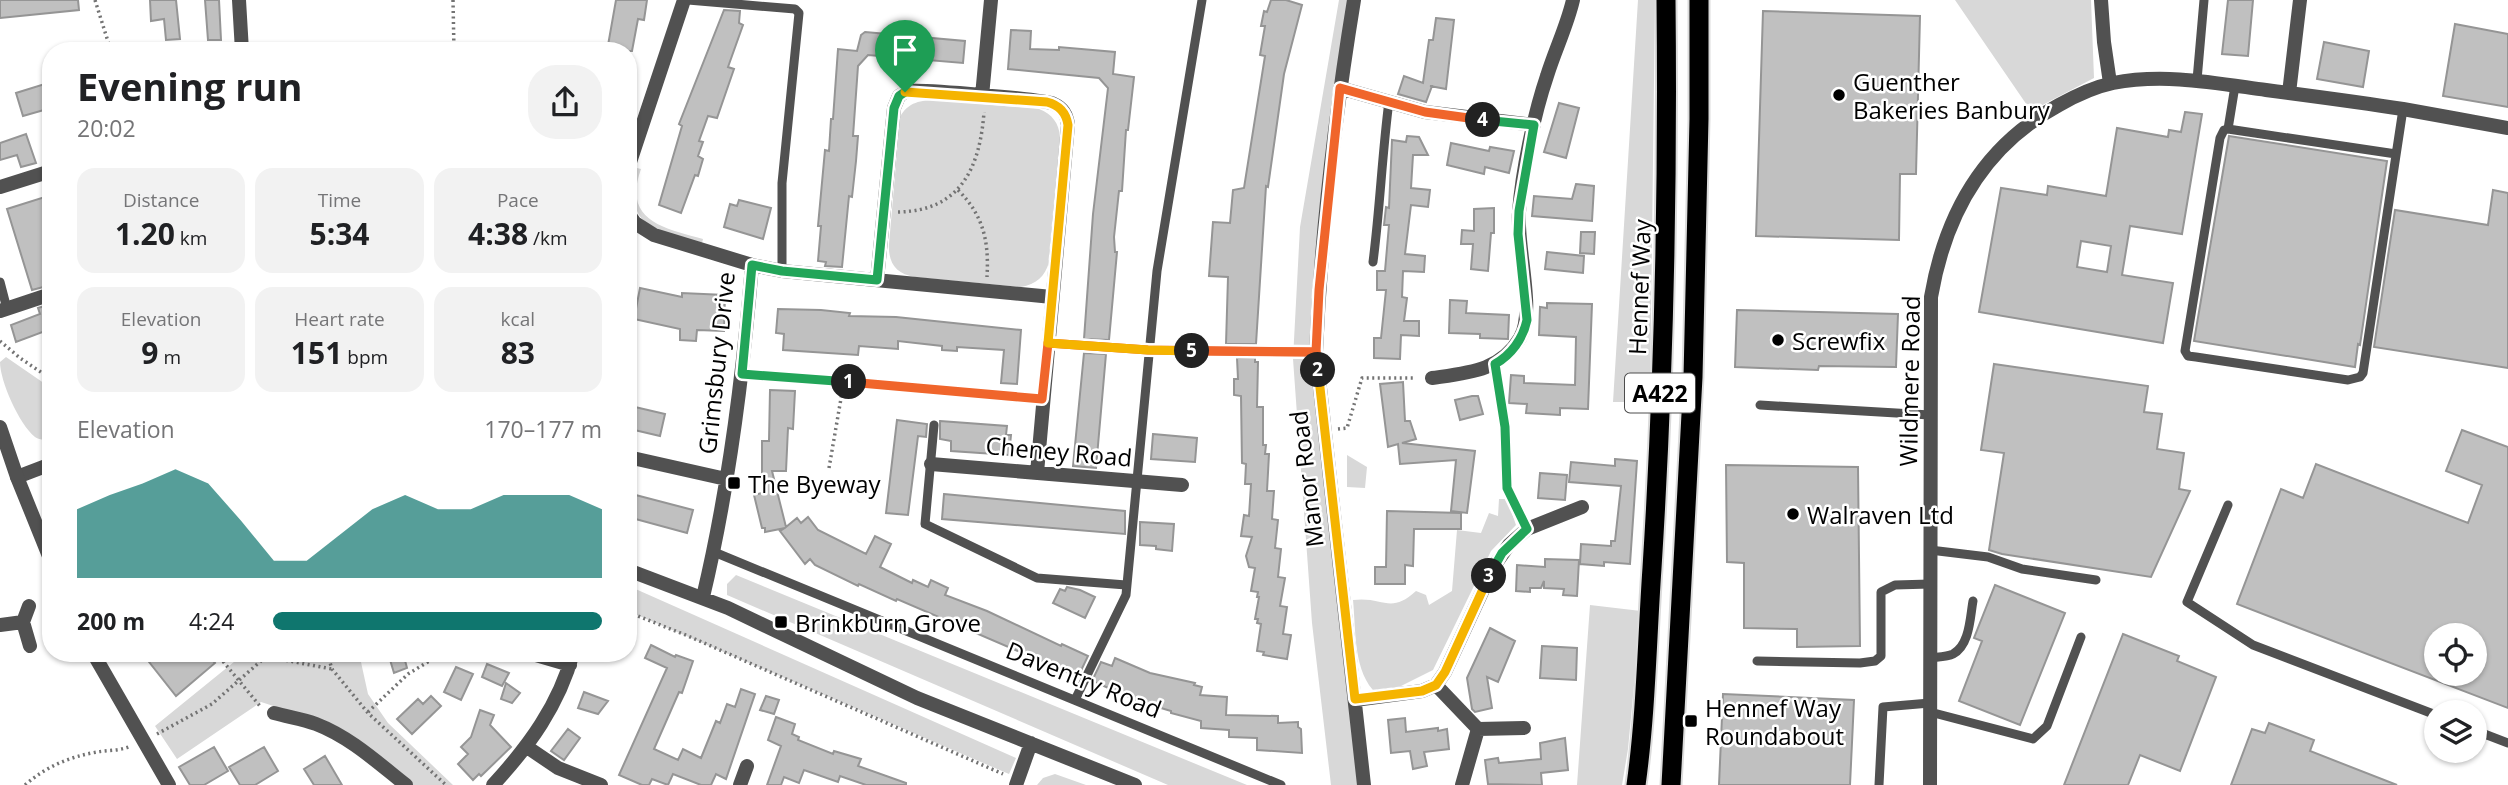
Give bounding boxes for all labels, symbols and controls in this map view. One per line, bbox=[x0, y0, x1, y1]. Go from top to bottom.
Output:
pin bbox=[875, 20, 935, 92]
icon: arrive bbox=[886, 31, 924, 69]
text: Evening run bbox=[77, 60, 302, 112]
button: share bbox=[528, 65, 602, 139]
place label: Guenther Bakeries Banbury bbox=[1853, 65, 2051, 126]
marker: Guenther Bakeries Banbury bbox=[1831, 87, 1847, 103]
pin: 4 bbox=[1466, 102, 1500, 138]
text: 4 bbox=[1477, 106, 1488, 132]
text: 20:02 bbox=[77, 112, 136, 144]
text: Distance bbox=[123, 187, 199, 213]
text: Time bbox=[318, 187, 361, 213]
text: Pace bbox=[497, 187, 539, 213]
text: 1.20 bbox=[115, 213, 175, 254]
text: 5:34 bbox=[309, 213, 370, 254]
text: 4:38 bbox=[468, 213, 528, 254]
street label: Hennef Way bbox=[1620, 218, 1658, 355]
text: km bbox=[175, 225, 207, 251]
text: /km bbox=[528, 225, 568, 251]
street label: Grimsbury Drive bbox=[690, 270, 742, 456]
street label: Wildmere Road bbox=[1891, 295, 1927, 467]
text: Elevation bbox=[121, 306, 202, 332]
text: Heart rate bbox=[294, 306, 385, 332]
text: kcal bbox=[501, 306, 535, 332]
place label: Screwfix bbox=[1792, 324, 1886, 357]
text: 9 bbox=[141, 332, 158, 373]
text: 151 bbox=[291, 332, 342, 373]
text: 83 bbox=[501, 332, 535, 373]
marker: Screwfix bbox=[1770, 332, 1786, 348]
pin: 5 bbox=[1174, 334, 1210, 368]
text: 5 bbox=[1186, 337, 1197, 363]
text: m bbox=[158, 344, 181, 370]
text: bpm bbox=[342, 344, 388, 370]
pin: 2 bbox=[1300, 352, 1336, 388]
text: 2 bbox=[1312, 356, 1323, 382]
pin: 1 bbox=[832, 364, 866, 400]
text: 1 bbox=[843, 368, 854, 394]
road number: A422 bbox=[1625, 374, 1695, 412]
street label: Manor Road bbox=[1281, 409, 1331, 549]
text: Elevation bbox=[77, 413, 175, 445]
text: 170–177 m bbox=[484, 413, 602, 445]
street label: Cheney Road bbox=[984, 428, 1134, 474]
place label: The Byeway bbox=[748, 467, 882, 500]
marker: The Byeway bbox=[726, 475, 742, 491]
place label: Walraven Ltd bbox=[1807, 498, 1954, 531]
marker: Walraven Ltd bbox=[1785, 506, 1801, 522]
pin: 3 bbox=[1472, 558, 1506, 594]
text: 3 bbox=[1483, 562, 1494, 588]
text: 200 m bbox=[77, 605, 145, 637]
text: 4:24 bbox=[189, 605, 235, 637]
place label: Brinkburn Grove bbox=[795, 606, 981, 639]
marker: Brinkburn Grove bbox=[773, 614, 789, 630]
map controls bbox=[2424, 623, 2487, 763]
button: locate bbox=[2424, 623, 2487, 686]
street label: Daventry Road bbox=[1001, 633, 1167, 725]
place label: Hennef Way Roundabout bbox=[1705, 691, 1844, 752]
button: layers bbox=[2424, 700, 2487, 763]
marker: Hennef Way Roundabout bbox=[1683, 713, 1699, 729]

